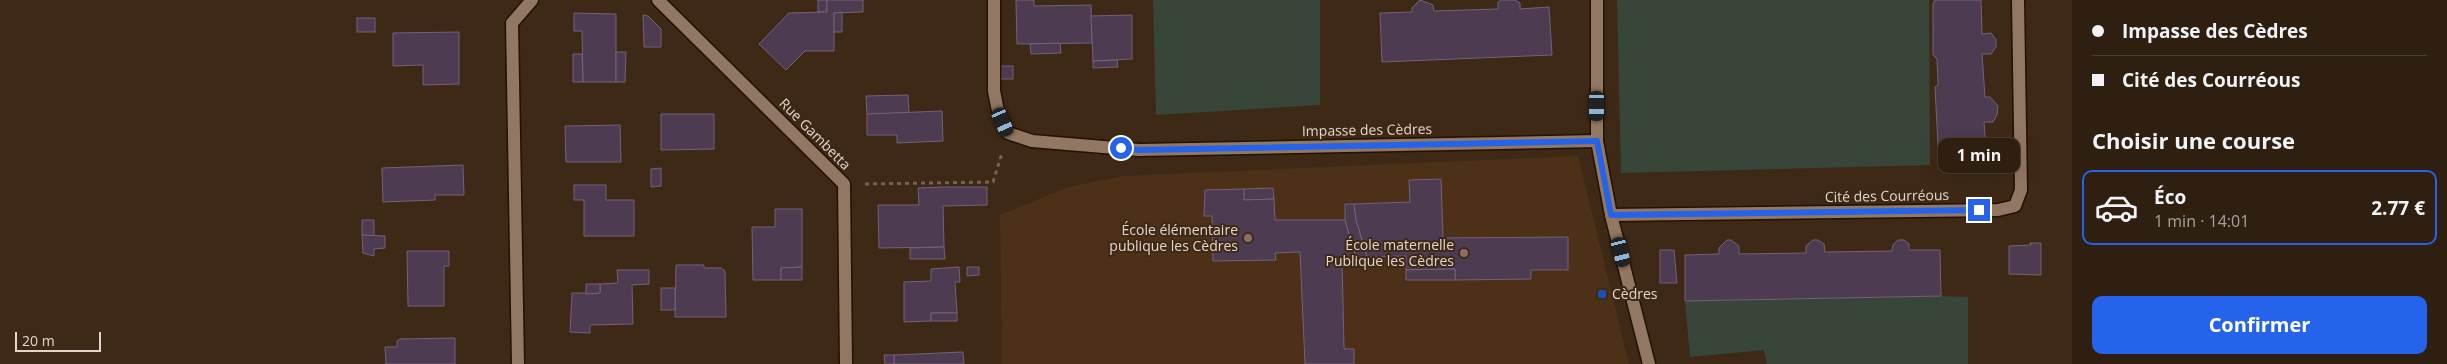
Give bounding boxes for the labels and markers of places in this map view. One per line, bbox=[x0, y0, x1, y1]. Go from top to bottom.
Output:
place label: École élémentaire publique les Cèdres bbox=[1109, 220, 1238, 255]
marker: École élémentaire publique les Cèdres bbox=[1242, 232, 1254, 244]
place label: École maternelle Publique les Cèdres bbox=[1326, 235, 1454, 270]
marker: École maternelle Publique les Cèdres bbox=[1458, 247, 1470, 259]
place label: Cèdres bbox=[1612, 284, 1658, 303]
marker: Cèdres bbox=[1596, 288, 1608, 300]

